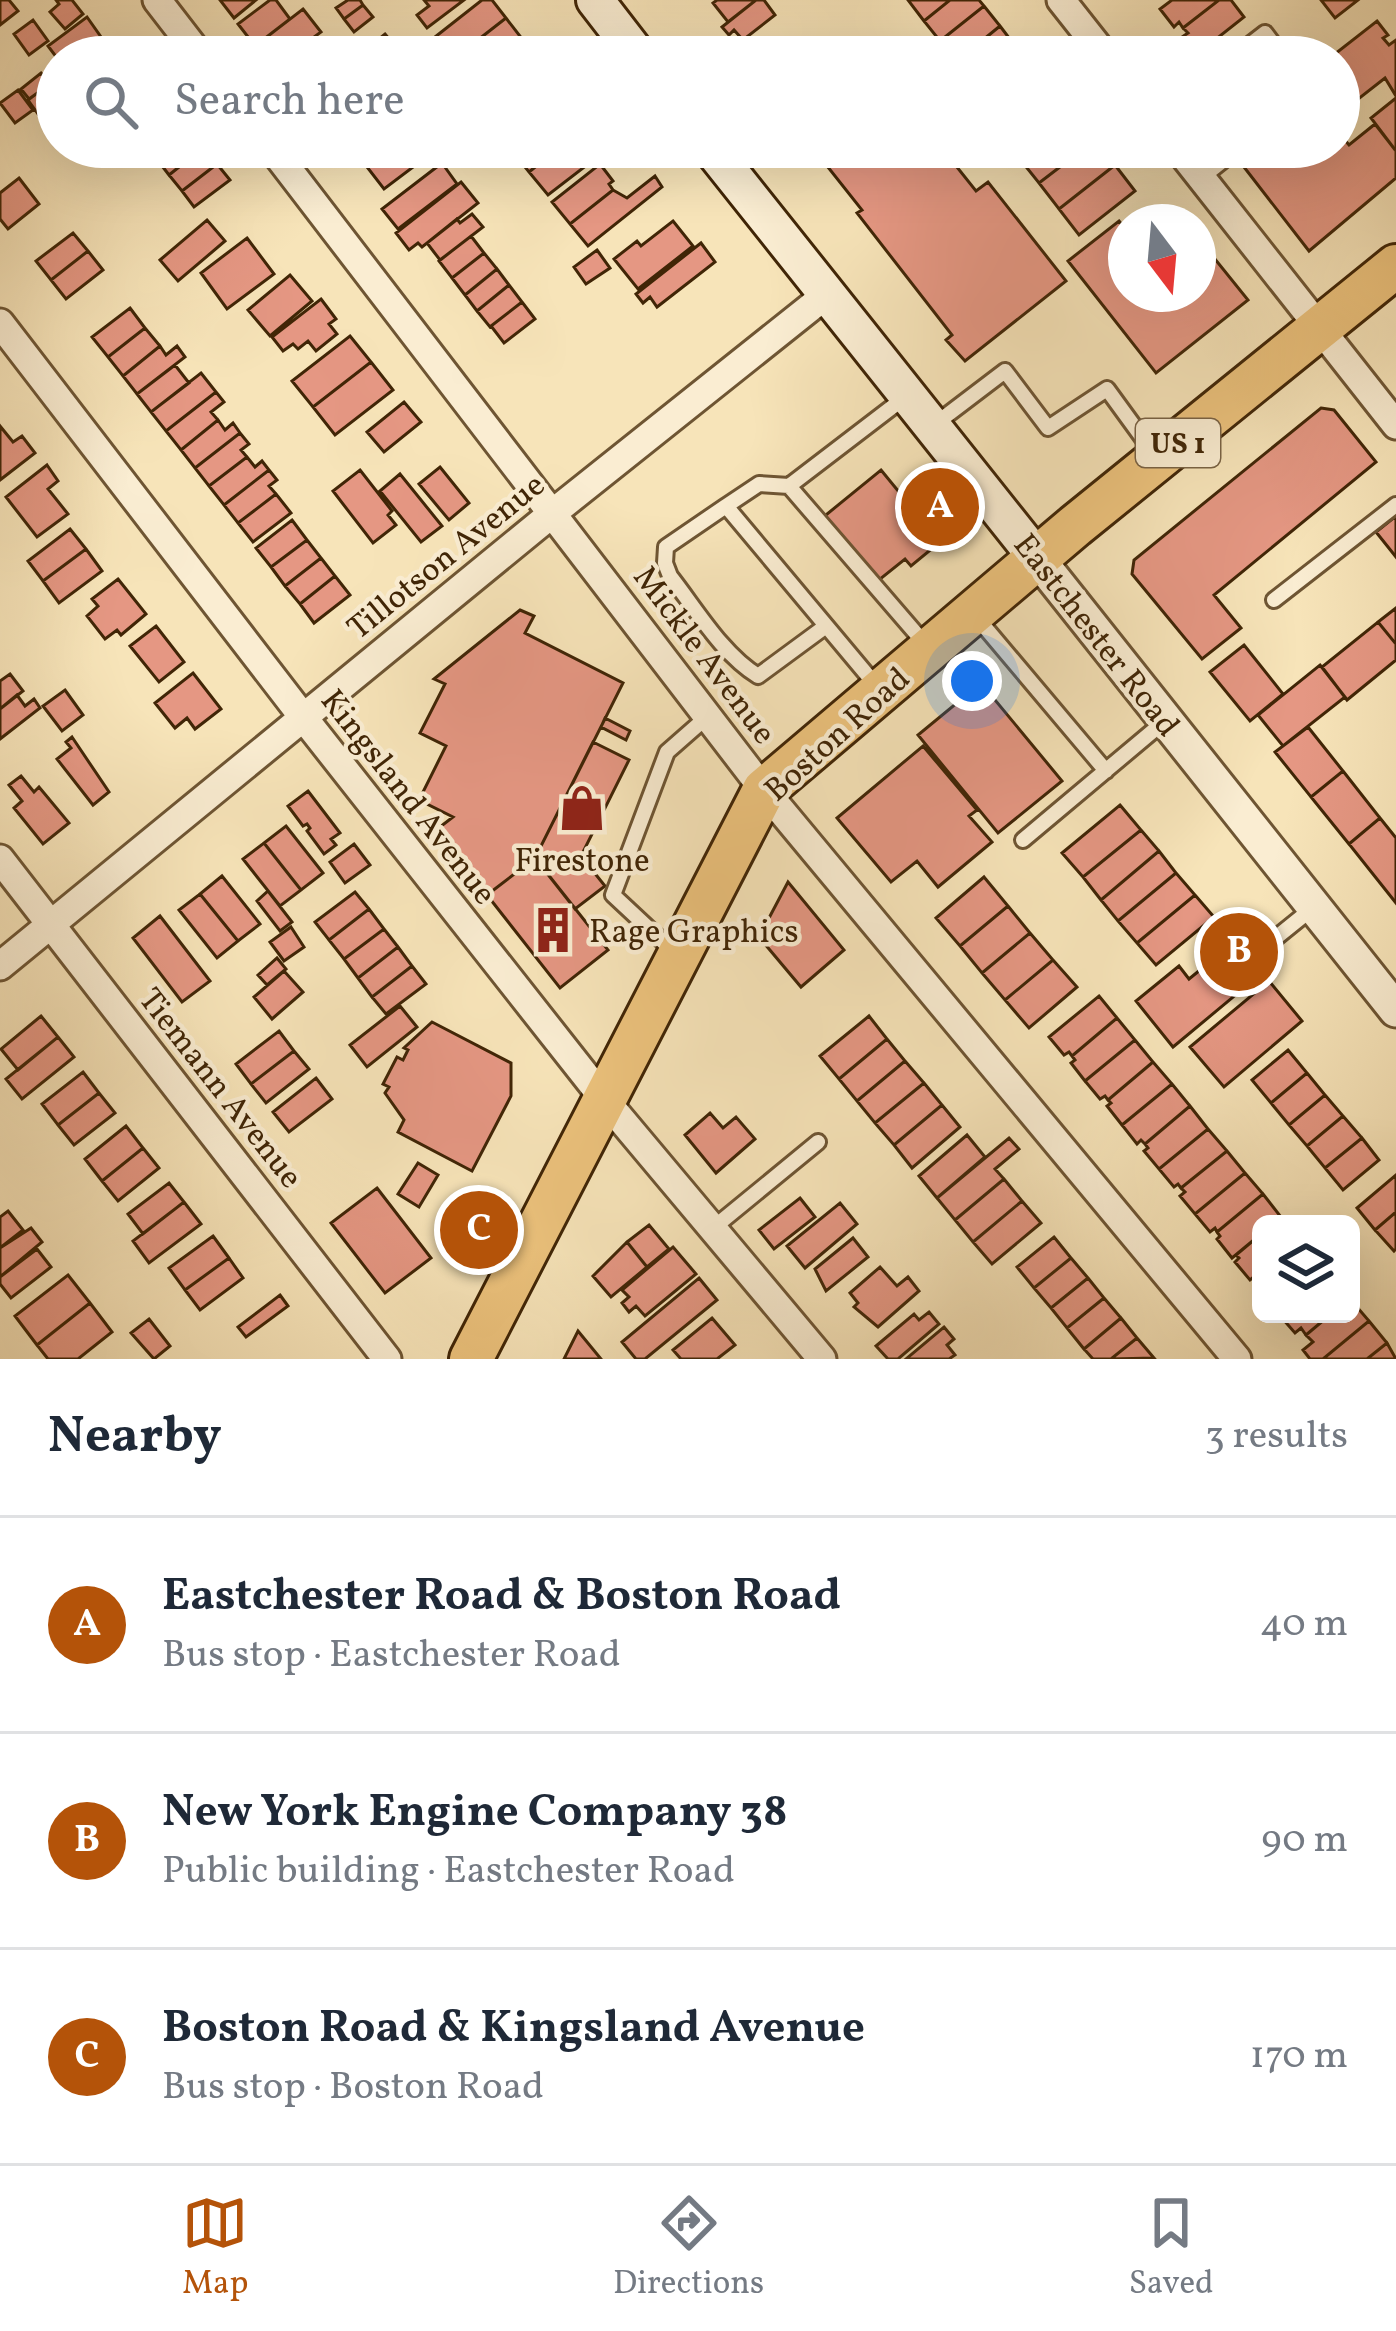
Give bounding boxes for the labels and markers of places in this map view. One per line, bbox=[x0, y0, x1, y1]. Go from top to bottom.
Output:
pin: A bbox=[901, 462, 979, 552]
shop icon: Firestone bbox=[557, 783, 607, 833]
place label: Firestone bbox=[514, 840, 650, 886]
building icon: Rage Graphics bbox=[528, 905, 578, 955]
pin: B bbox=[1200, 907, 1278, 997]
place label: Rage Graphics bbox=[589, 911, 799, 957]
pin: C bbox=[440, 1185, 518, 1275]

